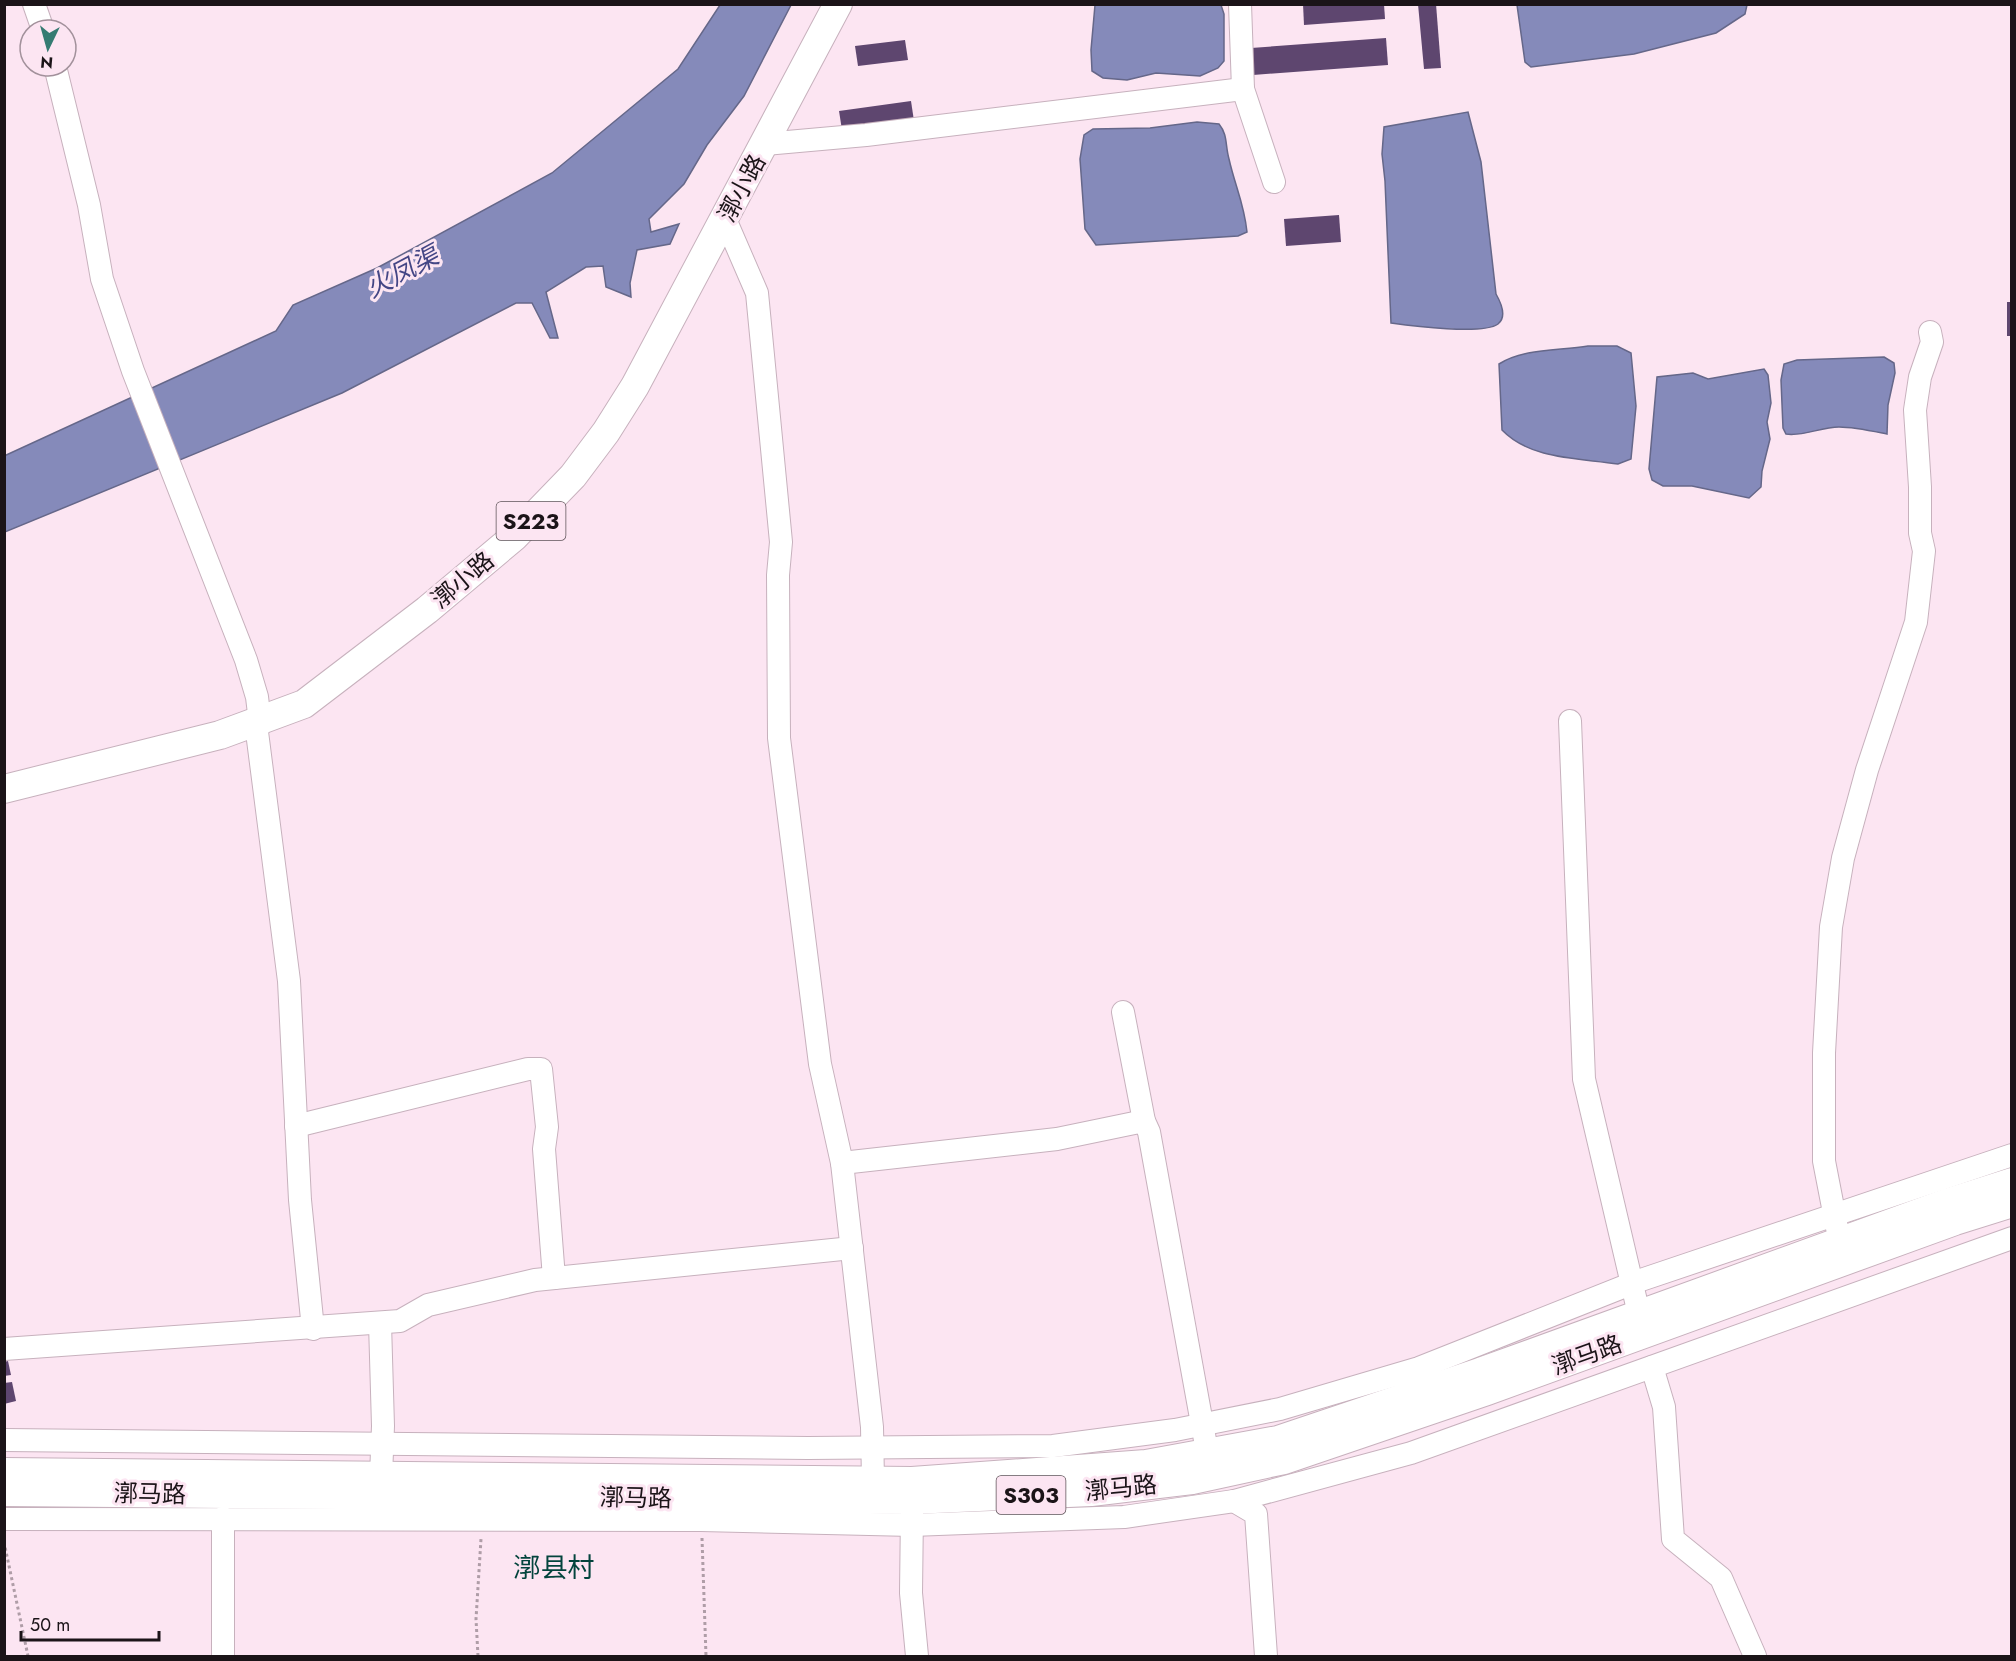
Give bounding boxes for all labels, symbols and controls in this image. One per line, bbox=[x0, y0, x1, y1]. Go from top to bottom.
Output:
north arrow bbox=[18, 18, 78, 78]
text: N bbox=[39, 50, 54, 74]
street label: 漷小路 bbox=[709, 148, 774, 228]
water label: 火凤渠 bbox=[359, 235, 449, 307]
road number: S223 bbox=[496, 502, 566, 540]
street label: 漷小路 bbox=[424, 543, 502, 616]
street label: 漷马路 bbox=[1547, 1326, 1627, 1383]
street label: 漷马路 bbox=[1083, 1466, 1159, 1509]
street label: 漷马路 bbox=[114, 1475, 186, 1512]
road number: S303 bbox=[996, 1476, 1066, 1514]
street label: 漷马路 bbox=[600, 1479, 672, 1516]
district label: 漷县村 bbox=[514, 1548, 595, 1587]
scale bar bbox=[21, 1604, 159, 1642]
text: 50 m bbox=[30, 1612, 70, 1638]

